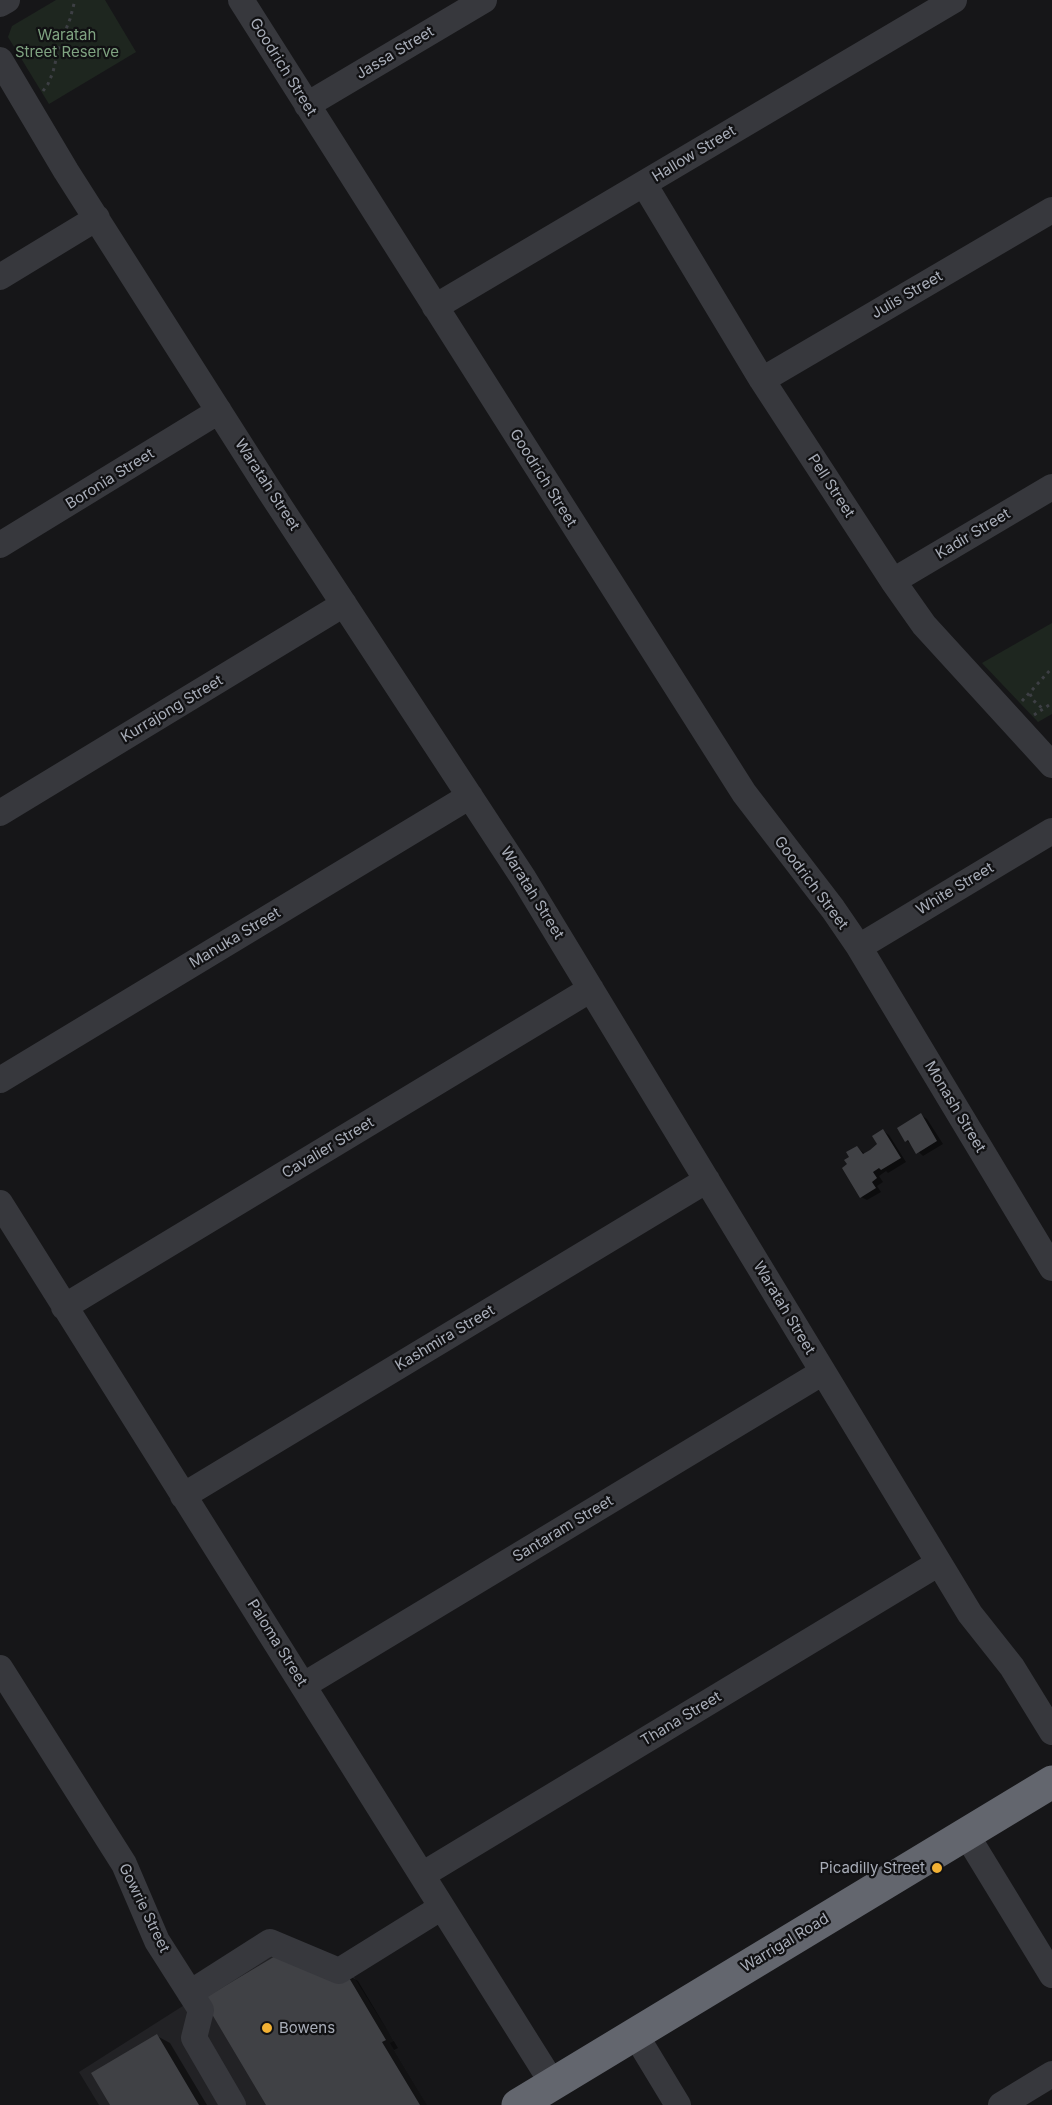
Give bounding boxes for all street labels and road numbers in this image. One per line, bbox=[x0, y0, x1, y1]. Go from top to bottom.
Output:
street label: Goodrich Street bbox=[246, 15, 320, 119]
street label: Jassa Street bbox=[353, 23, 437, 83]
street label: Hallow Street bbox=[649, 122, 739, 186]
street label: Julis Street bbox=[868, 267, 946, 323]
street label: Goodrich Street bbox=[506, 426, 580, 530]
street label: Waratah Street bbox=[231, 436, 303, 534]
street label: Boronia Street bbox=[63, 445, 157, 513]
street label: Pell Street bbox=[804, 451, 858, 521]
street label: Kadir Street bbox=[933, 505, 1013, 563]
street label: Kurrajong Street bbox=[118, 672, 226, 746]
street label: Goodrich Street bbox=[770, 833, 852, 933]
street label: Waratah Street bbox=[496, 844, 568, 942]
street label: White Street bbox=[913, 859, 997, 919]
street label: Manuka Street bbox=[186, 904, 284, 972]
street label: Monash Street bbox=[921, 1058, 989, 1156]
street label: Cavalier Street bbox=[279, 1113, 377, 1183]
street label: Waratah Street bbox=[749, 1258, 819, 1358]
street label: Kashmira Street bbox=[392, 1301, 498, 1375]
street label: Santaram Street bbox=[509, 1492, 617, 1566]
street label: Paloma Street bbox=[243, 1596, 311, 1690]
street label: Thana Street bbox=[637, 1688, 725, 1750]
street label: Gowrie Street bbox=[115, 1860, 173, 1956]
street label: Warrigal Road bbox=[738, 1910, 832, 1976]

